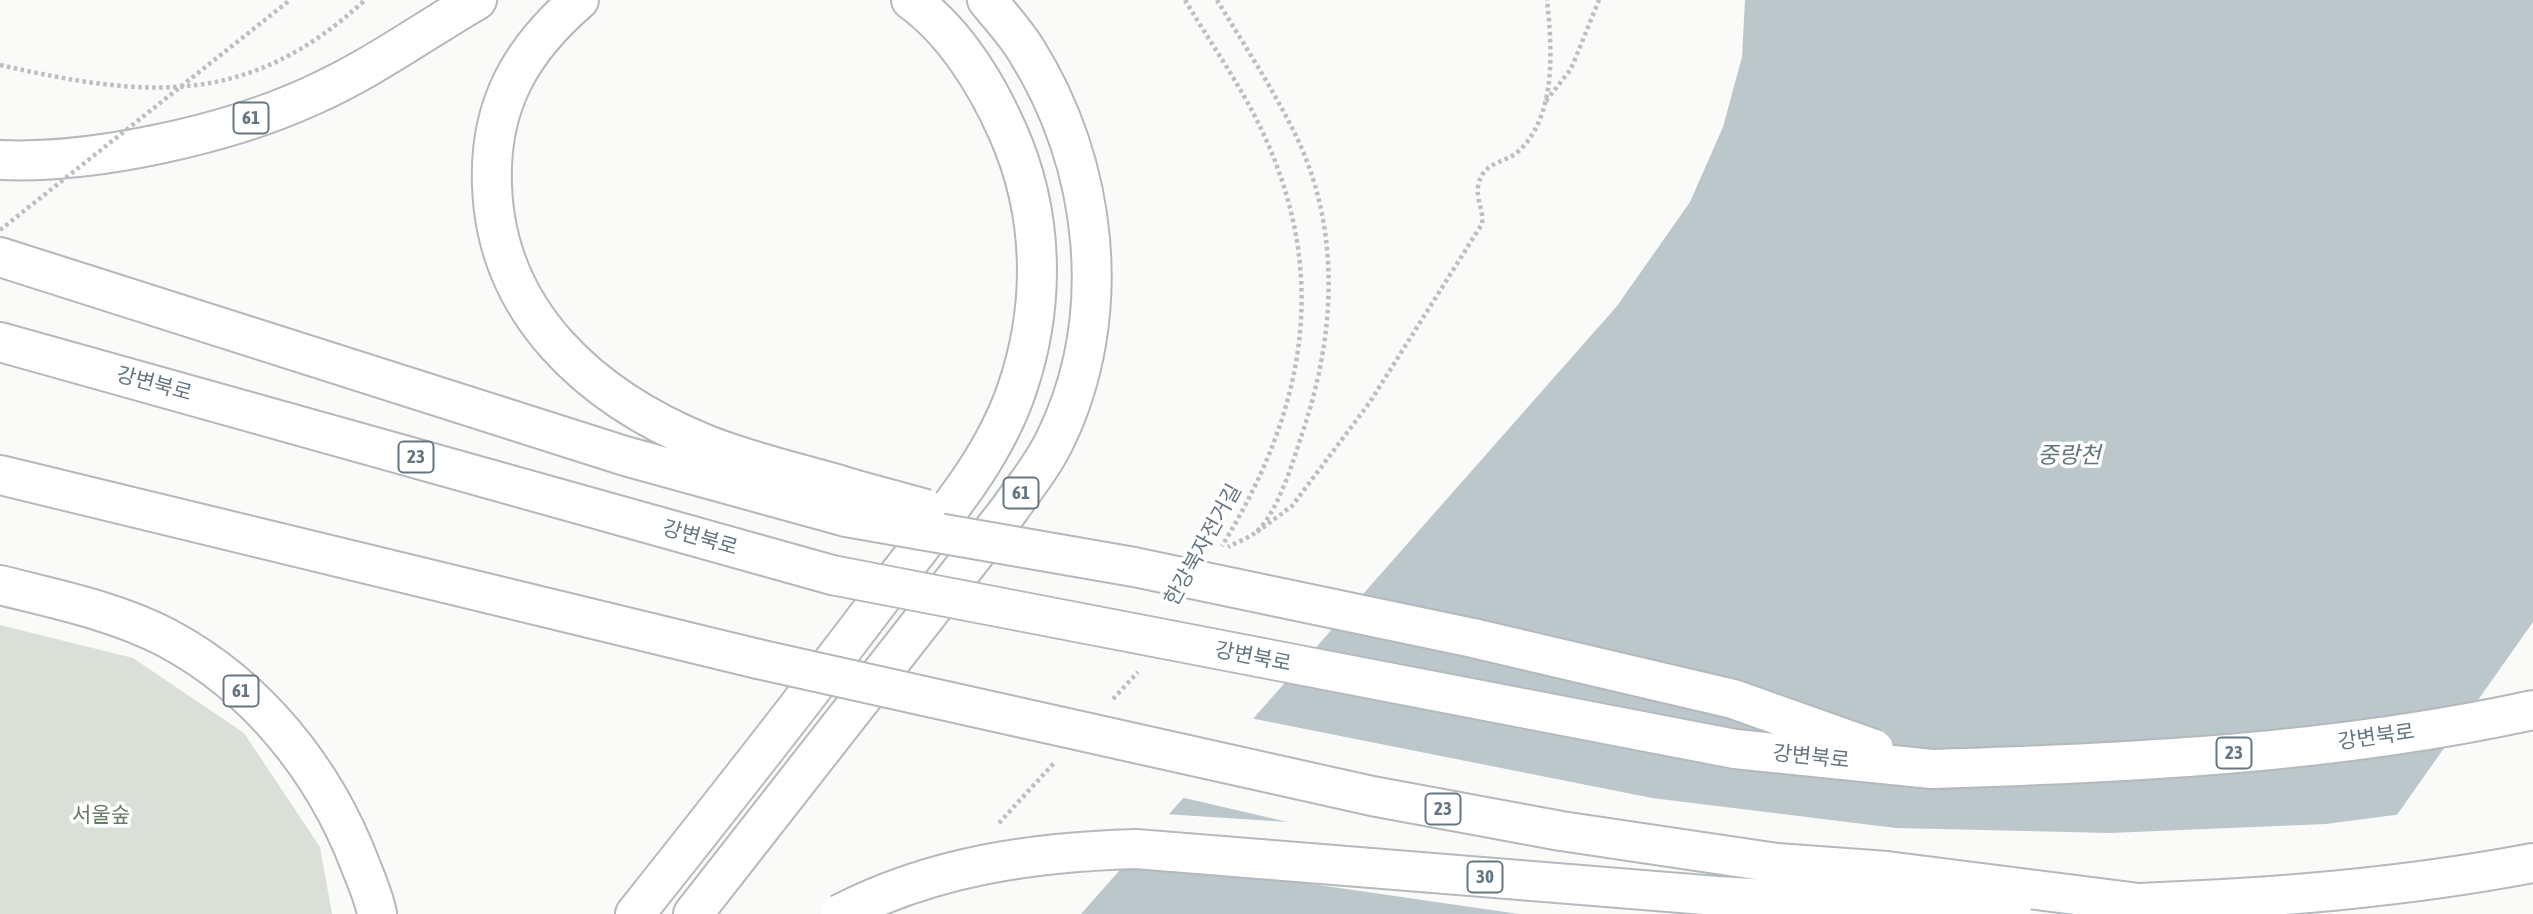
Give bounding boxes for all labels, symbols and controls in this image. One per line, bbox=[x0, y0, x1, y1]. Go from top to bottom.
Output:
road number: 61 bbox=[233, 102, 268, 134]
street label: 강변북로 bbox=[113, 362, 195, 406]
road number: 23 bbox=[398, 442, 434, 472]
water label: 중랑천 bbox=[2037, 442, 2101, 470]
road number: 61 bbox=[1004, 478, 1038, 508]
street label: 한강북자전거길 bbox=[1159, 480, 1247, 610]
street label: 강변북로 bbox=[659, 515, 741, 561]
street label: 강변북로 bbox=[1213, 637, 1293, 677]
road number: 61 bbox=[224, 676, 258, 706]
street label: 강변북로 bbox=[2336, 719, 2416, 755]
road number: 23 bbox=[2216, 738, 2252, 768]
street label: 강변북로 bbox=[1771, 740, 1851, 774]
road number: 23 bbox=[1426, 794, 1460, 824]
park label: 서울숲 bbox=[72, 802, 130, 828]
road number: 30 bbox=[1468, 862, 1502, 892]

